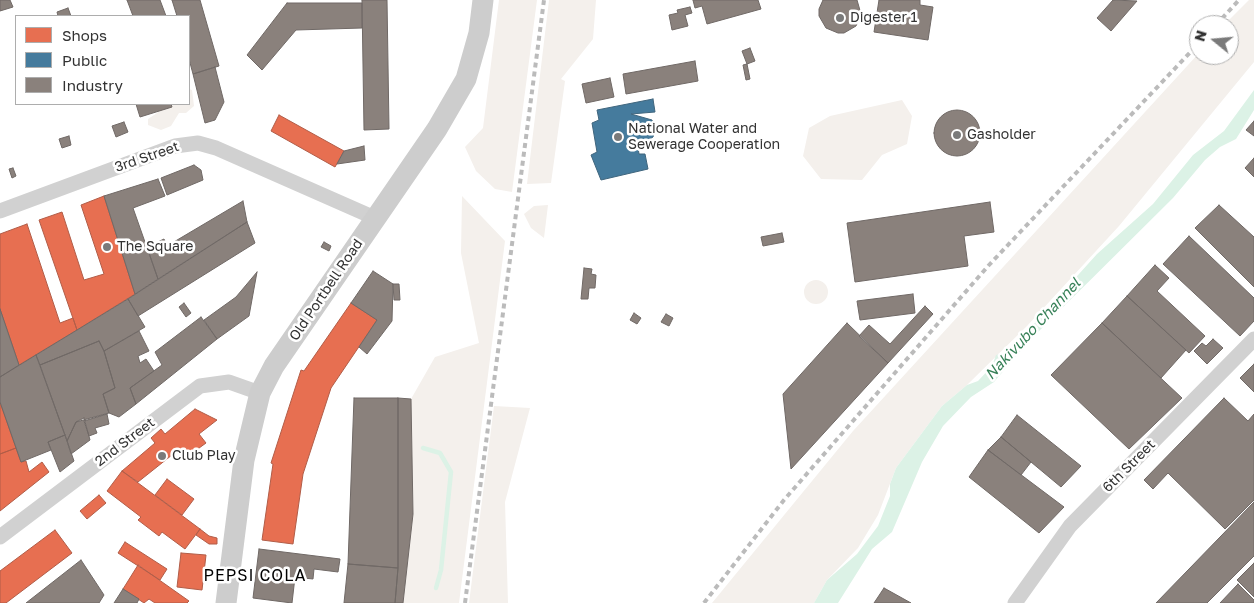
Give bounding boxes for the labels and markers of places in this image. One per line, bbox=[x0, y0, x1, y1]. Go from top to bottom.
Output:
place label: Digester 1 bbox=[850, 10, 917, 26]
marker: Digester 1 bbox=[834, 12, 846, 24]
place label: National Water and Sewerage Cooperation bbox=[628, 121, 780, 154]
place label: Gasholder bbox=[967, 127, 1036, 143]
marker: Gasholder bbox=[951, 129, 963, 141]
marker: National Water and Sewerage Cooperation bbox=[612, 131, 624, 143]
place label: The Square bbox=[117, 239, 193, 255]
marker: The Square bbox=[101, 241, 113, 253]
place label: Club Play bbox=[172, 448, 236, 464]
marker: Club Play bbox=[156, 450, 168, 462]

